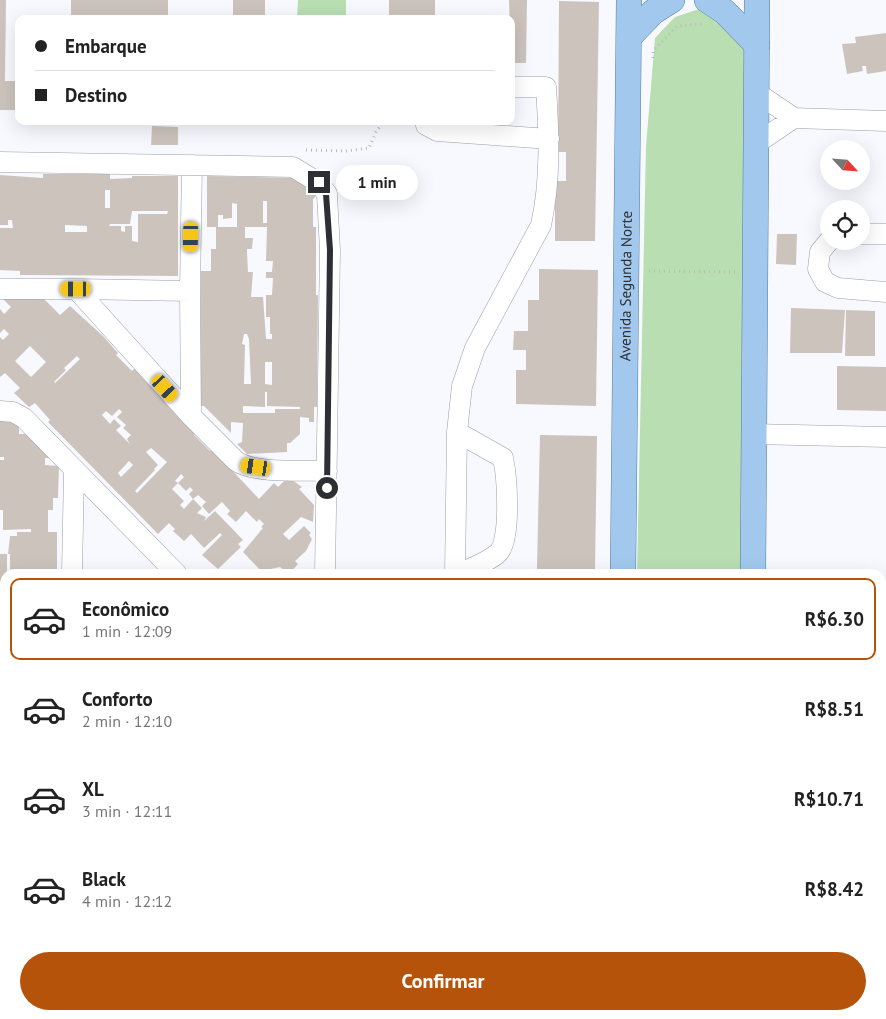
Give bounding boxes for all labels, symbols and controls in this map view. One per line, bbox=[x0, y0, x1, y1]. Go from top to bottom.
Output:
text: Embarque bbox=[65, 34, 147, 58]
text: Destino bbox=[65, 83, 127, 107]
north arrow bbox=[820, 140, 870, 190]
map controls bbox=[820, 140, 870, 250]
callout: 1 min bbox=[336, 164, 419, 200]
route end bbox=[308, 171, 330, 193]
text: 1 min bbox=[357, 172, 397, 192]
button: locate bbox=[820, 200, 870, 250]
street label: Avenida Segunda Norte bbox=[615, 211, 636, 361]
car bbox=[183, 222, 198, 252]
car bbox=[61, 282, 91, 297]
car bbox=[149, 372, 180, 404]
car bbox=[240, 457, 271, 477]
route start bbox=[316, 477, 338, 499]
icon: car bbox=[22, 597, 67, 642]
text: Econômico bbox=[82, 597, 169, 621]
text: R$6.30 bbox=[805, 607, 864, 631]
text: 1 min · 12:09 bbox=[82, 621, 172, 641]
icon: car bbox=[22, 687, 67, 732]
text: Conforto bbox=[82, 687, 153, 711]
text: R$8.51 bbox=[805, 697, 864, 721]
text: 2 min · 12:10 bbox=[82, 711, 172, 731]
icon: car bbox=[22, 777, 67, 822]
text: XL bbox=[82, 777, 104, 801]
text: R$10.71 bbox=[794, 787, 864, 811]
text: 3 min · 12:11 bbox=[82, 801, 172, 821]
icon: car bbox=[22, 867, 67, 912]
text: Black bbox=[82, 867, 126, 891]
text: R$8.42 bbox=[805, 877, 864, 901]
text: 4 min · 12:12 bbox=[82, 891, 172, 911]
button: Confirmar bbox=[20, 952, 866, 1010]

